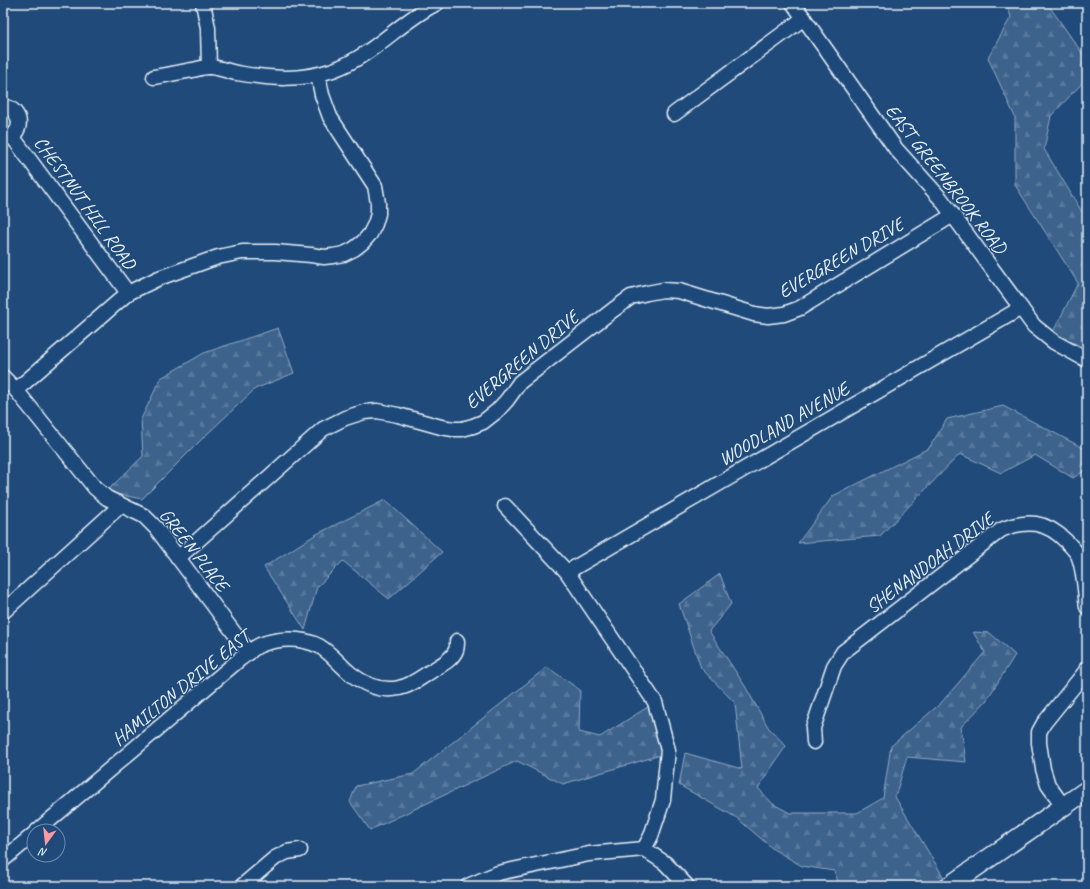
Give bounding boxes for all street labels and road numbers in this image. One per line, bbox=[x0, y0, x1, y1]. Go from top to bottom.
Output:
street label: EAST GREENBROOK ROAD bbox=[880, 99, 1013, 260]
street label: CHESTNUT HILL ROAD bbox=[29, 132, 143, 276]
street label: EVERGREEN DRIVE bbox=[774, 211, 910, 304]
street label: EVERGREEN DRIVE bbox=[460, 304, 586, 415]
street label: WOODLAND AVENUE bbox=[714, 375, 856, 471]
street label: GREEN PLACE bbox=[154, 504, 236, 599]
street label: SHENANDOAH DRIVE bbox=[861, 506, 1001, 619]
street label: HAMILTON DRIVE EAST bbox=[107, 622, 258, 751]

